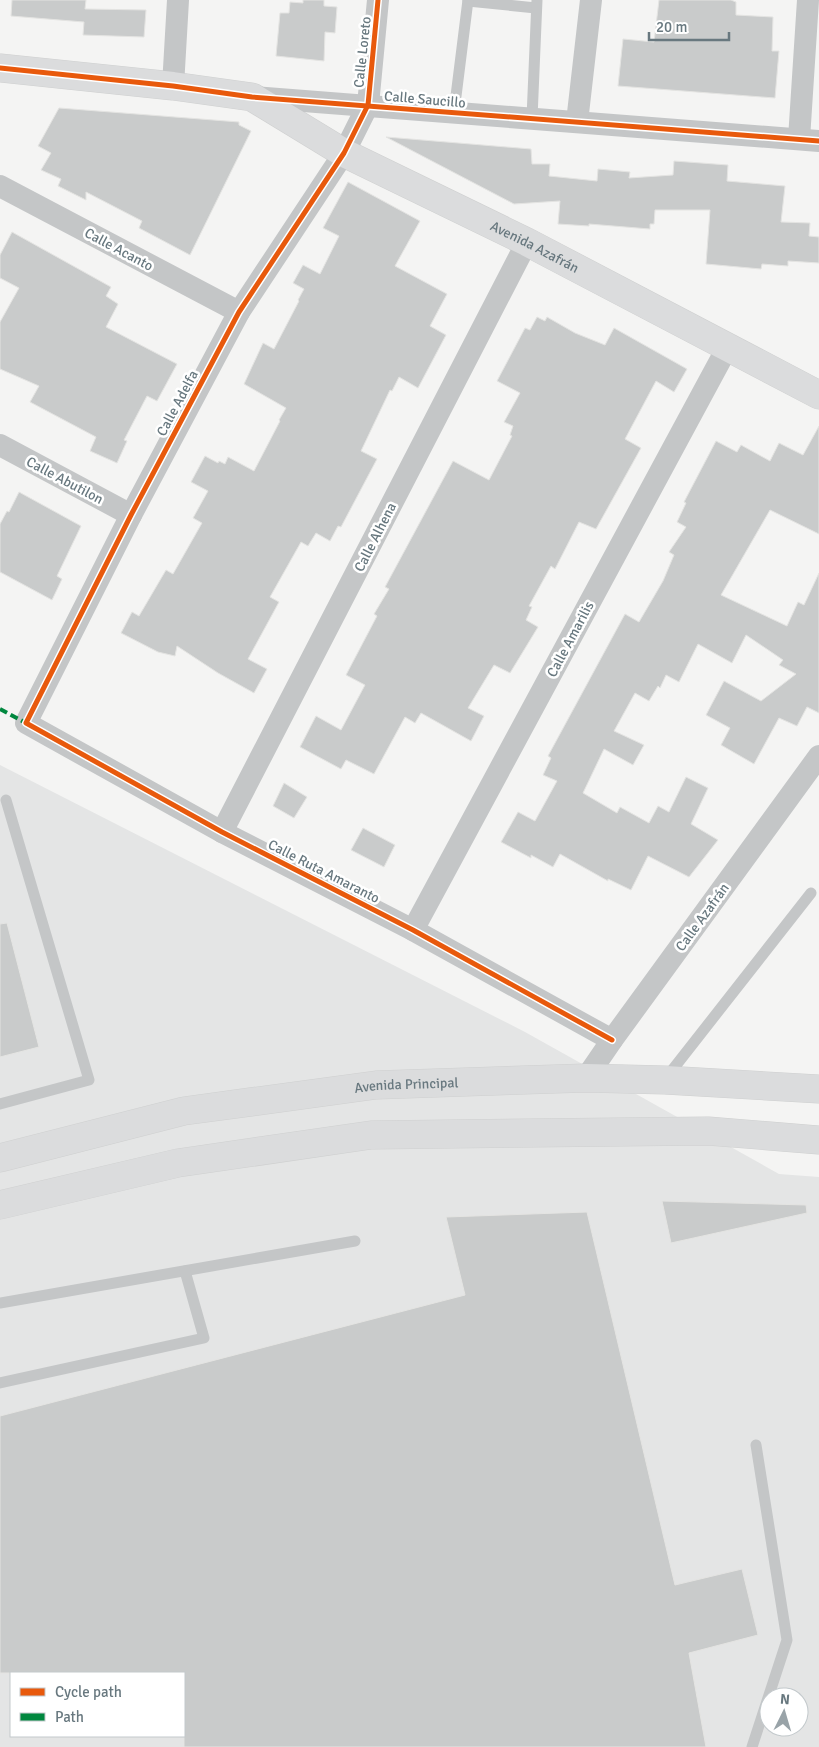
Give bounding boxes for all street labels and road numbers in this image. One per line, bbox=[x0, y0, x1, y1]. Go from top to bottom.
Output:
street label: Calle Loreto bbox=[350, 16, 375, 89]
street label: Calle Saucillo bbox=[384, 87, 466, 112]
street label: Avenida Azafrán bbox=[488, 218, 582, 277]
street label: Calle Acanto bbox=[82, 224, 156, 275]
street label: Calle Adelfa bbox=[153, 367, 202, 439]
street label: Calle Abutilon bbox=[23, 453, 106, 508]
street label: Calle Alhena bbox=[351, 500, 400, 575]
street label: Calle Amarilis bbox=[543, 598, 598, 680]
street label: Calle Ruta Amaranto bbox=[265, 836, 382, 907]
street label: Calle Azafrán bbox=[672, 880, 733, 955]
street label: Avenida Principal bbox=[353, 1074, 459, 1097]

